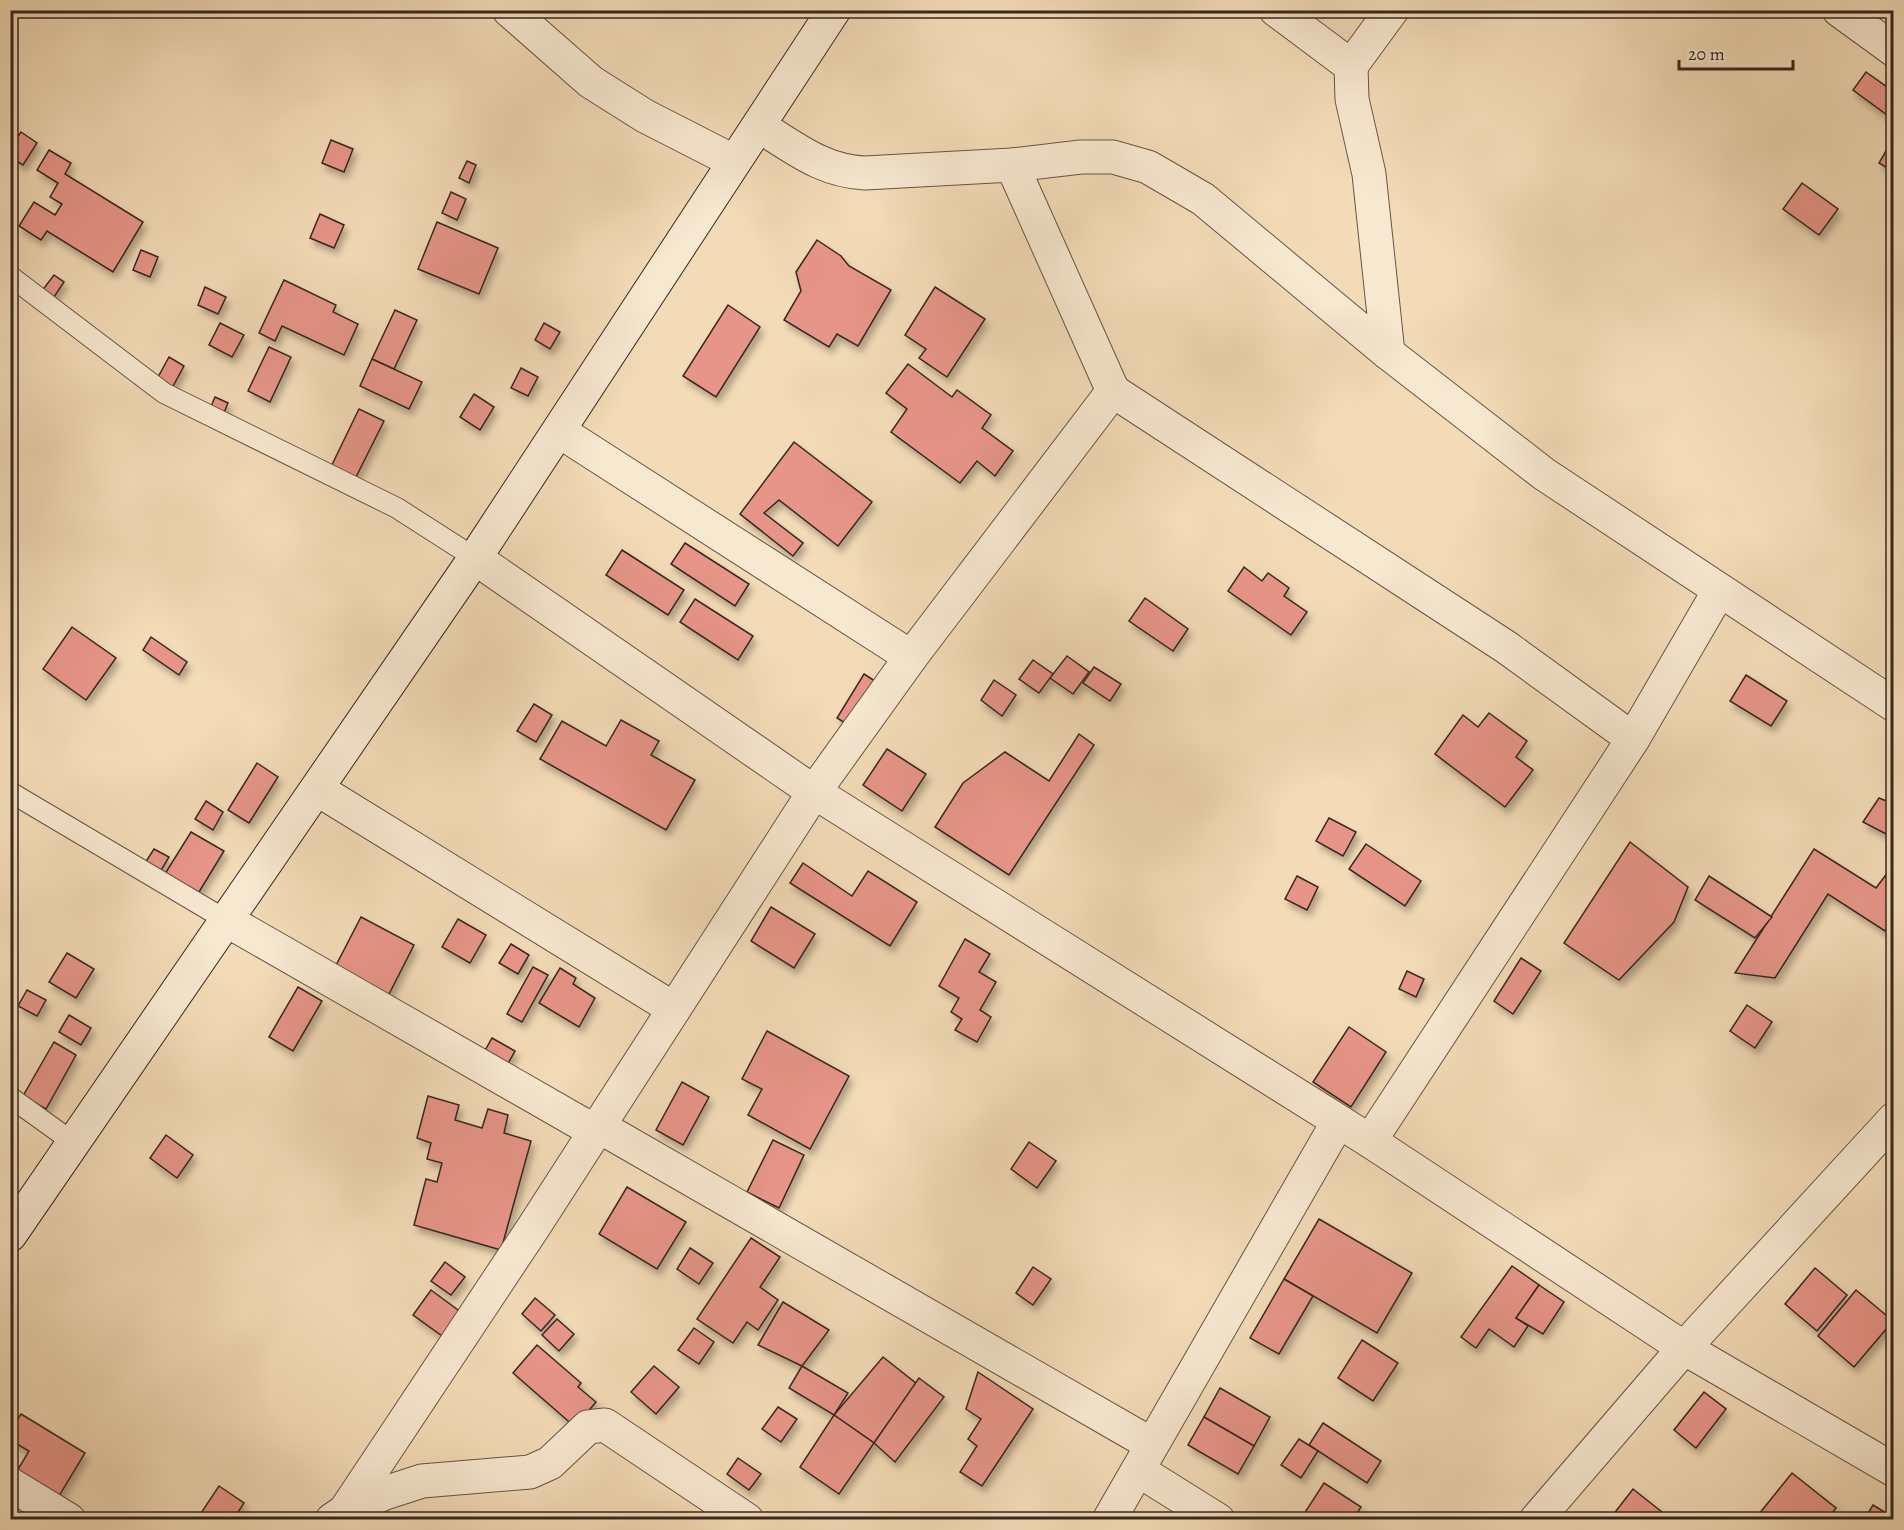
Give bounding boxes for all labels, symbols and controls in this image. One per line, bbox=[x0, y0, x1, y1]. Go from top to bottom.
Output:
scale bar bbox=[1679, 33, 1793, 71]
text: 20 m bbox=[1688, 42, 1725, 66]

